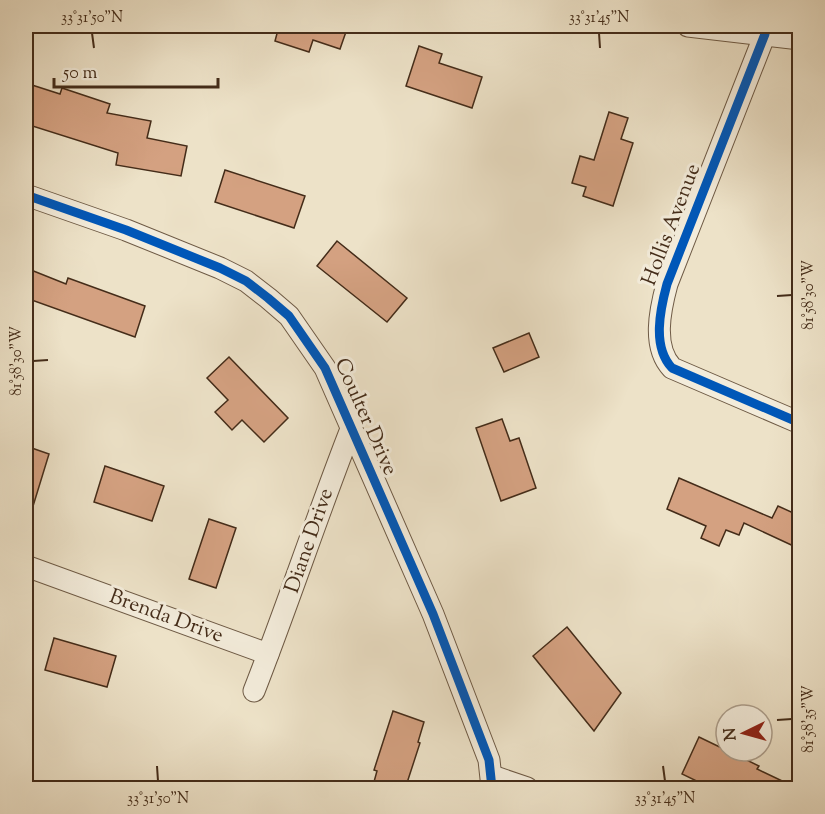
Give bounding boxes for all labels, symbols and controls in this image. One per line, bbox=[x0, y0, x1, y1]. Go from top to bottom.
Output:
text: 33°31'50"N bbox=[61, 8, 123, 29]
text: 33°31'45"N bbox=[569, 8, 629, 29]
scale bar bbox=[54, 51, 218, 89]
text: 50 m bbox=[62, 61, 98, 87]
street label: Hollis Avenue bbox=[635, 160, 709, 290]
text: 81°58'30"W bbox=[799, 260, 820, 330]
text: 81°58'30"W bbox=[7, 326, 28, 396]
street label: Coulter Drive bbox=[326, 354, 404, 480]
street label: Diane Drive bbox=[278, 484, 342, 598]
street label: Brenda Drive bbox=[105, 582, 227, 652]
text: 81°58'35"W bbox=[799, 685, 820, 753]
north arrow bbox=[714, 703, 774, 763]
text: N bbox=[720, 727, 744, 741]
text: 33°31'50"N bbox=[127, 789, 189, 810]
text: 33°31'45"N bbox=[635, 789, 695, 810]

